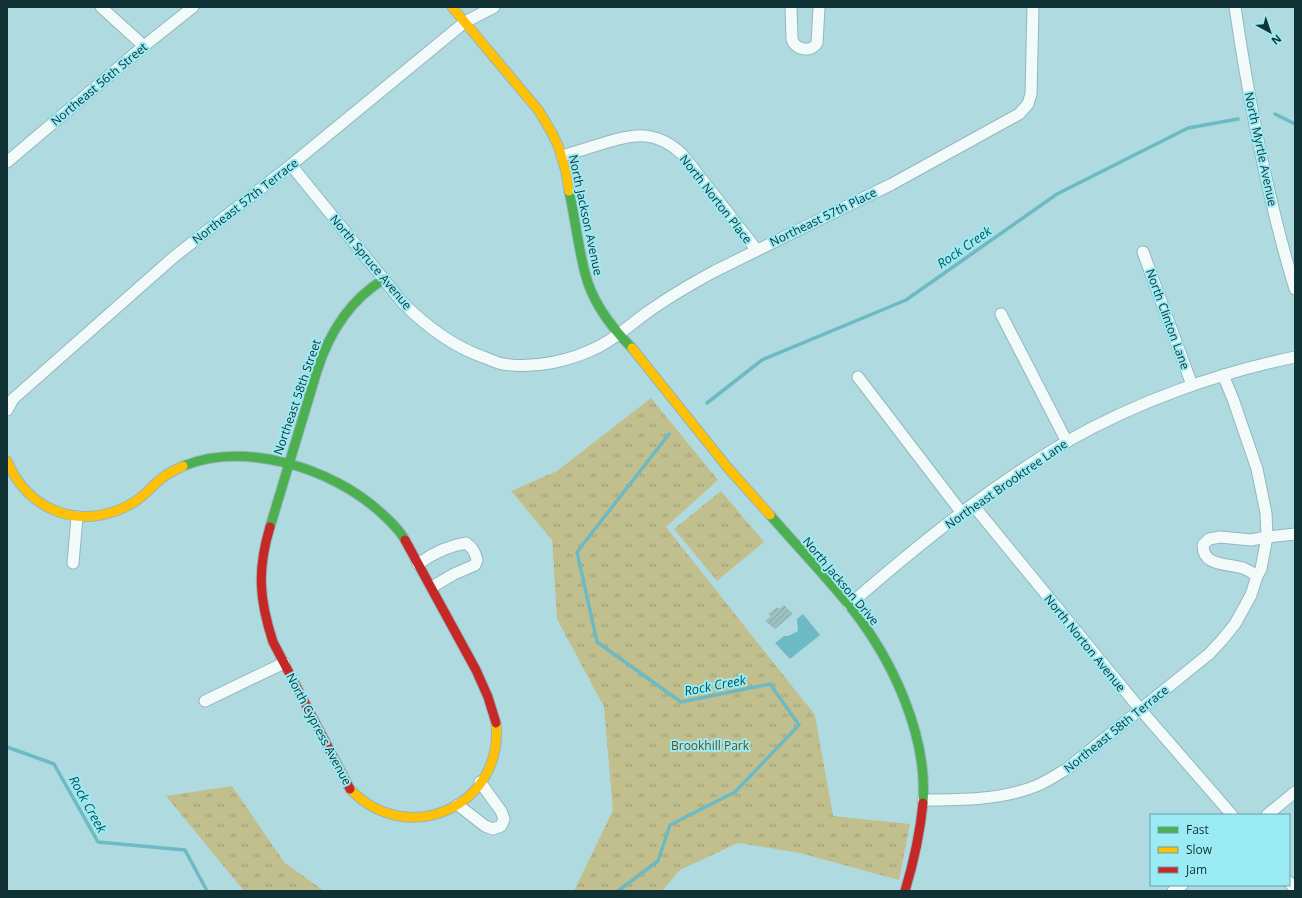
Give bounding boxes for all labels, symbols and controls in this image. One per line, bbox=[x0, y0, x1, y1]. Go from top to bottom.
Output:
north arrow bbox=[1250, 12, 1290, 52]
text: N bbox=[1268, 31, 1285, 49]
street label: Northeast 56th Street bbox=[47, 38, 151, 130]
street label: North Myrtle Avenue bbox=[1241, 90, 1281, 208]
street label: North Norton Place bbox=[676, 151, 756, 247]
street label: North Jackson Avenue bbox=[565, 153, 607, 277]
street label: Northeast 57th Terrace bbox=[189, 154, 302, 248]
street label: Northeast 57th Place bbox=[767, 184, 880, 250]
street label: North Spruce Avenue bbox=[326, 211, 416, 313]
water label: Rock Creek bbox=[933, 221, 995, 272]
street label: North Clinton Lane bbox=[1142, 266, 1194, 372]
street label: Northeast 58th Street bbox=[269, 337, 325, 457]
street label: Northeast Brooktree Lane bbox=[942, 435, 1071, 533]
street label: North Jackson Drive bbox=[799, 533, 883, 629]
street label: North Norton Avenue bbox=[1040, 591, 1130, 695]
street label: North Cypress Avenue bbox=[282, 670, 356, 788]
water label: Rock Creek bbox=[683, 670, 748, 700]
street label: Northeast 58th Terrace bbox=[1060, 681, 1172, 777]
park label: Brookhill Park bbox=[671, 737, 750, 754]
water label: Rock Creek bbox=[65, 772, 111, 836]
legend bbox=[1150, 814, 1290, 886]
text: Fast bbox=[1186, 821, 1209, 838]
text: Slow bbox=[1186, 841, 1213, 858]
text: Jam bbox=[1185, 861, 1207, 878]

